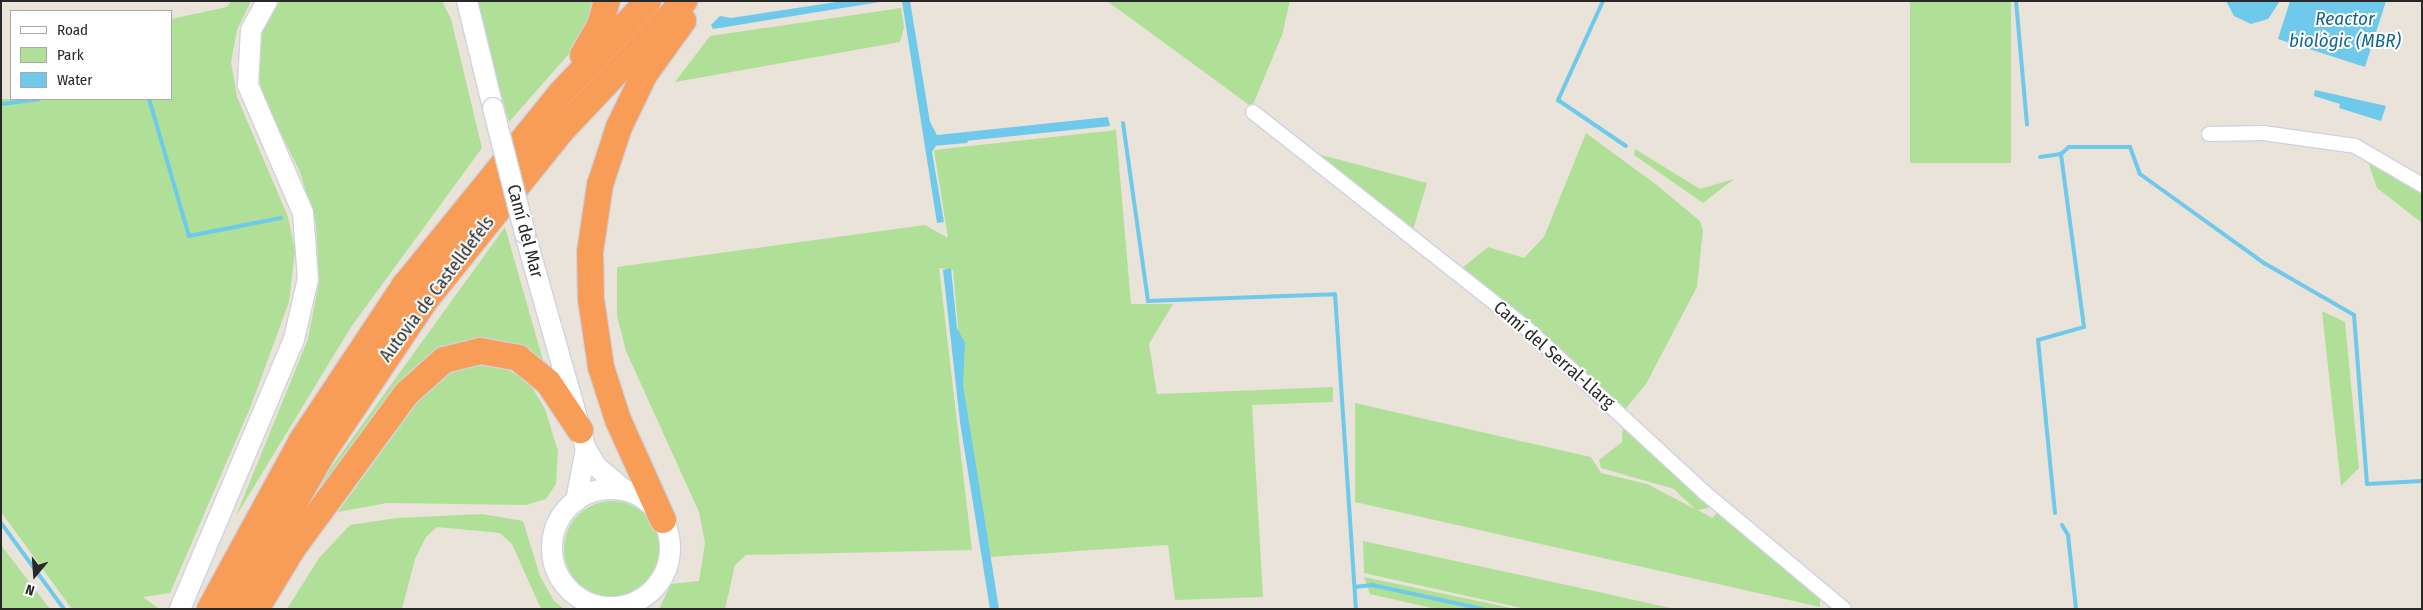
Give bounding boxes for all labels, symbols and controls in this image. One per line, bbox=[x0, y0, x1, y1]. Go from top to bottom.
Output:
water label: Reactor biològic (MBR) bbox=[2289, 8, 2401, 52]
legend bbox=[10, 10, 172, 100]
text: Road bbox=[57, 21, 88, 39]
text: Park bbox=[57, 46, 84, 64]
text: Water bbox=[57, 71, 92, 89]
street label: Camí del Mar bbox=[502, 182, 548, 280]
street label: Autovia de Castelldefels bbox=[375, 212, 499, 366]
street label: Camí del Serral-Llarg bbox=[1489, 297, 1619, 413]
north arrow bbox=[10, 550, 60, 600]
text: N bbox=[24, 580, 37, 599]

